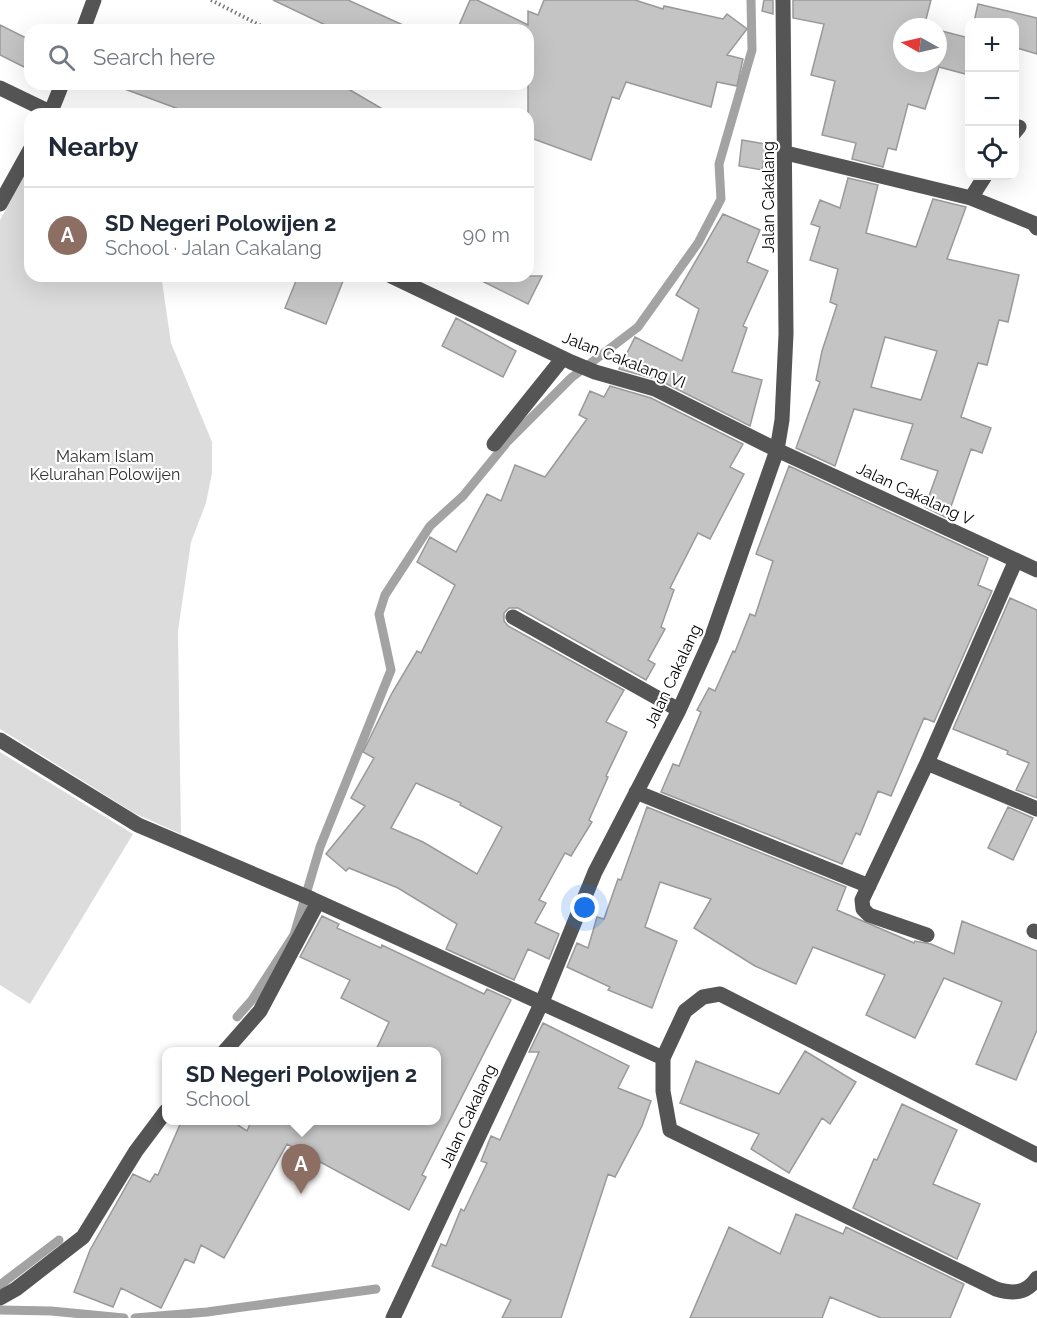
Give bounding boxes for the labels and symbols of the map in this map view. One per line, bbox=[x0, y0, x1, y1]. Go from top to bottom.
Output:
north arrow bbox=[893, 18, 947, 72]
street label: Jalan Cakalang bbox=[759, 141, 778, 253]
street label: Jalan Cakalang VI bbox=[560, 328, 688, 392]
park label: Makam Islam Kelurahan Polowijen bbox=[30, 447, 180, 484]
street label: Jalan Cakalang V bbox=[854, 459, 976, 529]
street label: Jalan Cakalang bbox=[641, 621, 705, 731]
your location bbox=[570, 893, 599, 922]
street label: Jalan Cakalang bbox=[436, 1061, 500, 1171]
pin: A bbox=[282, 1144, 320, 1194]

